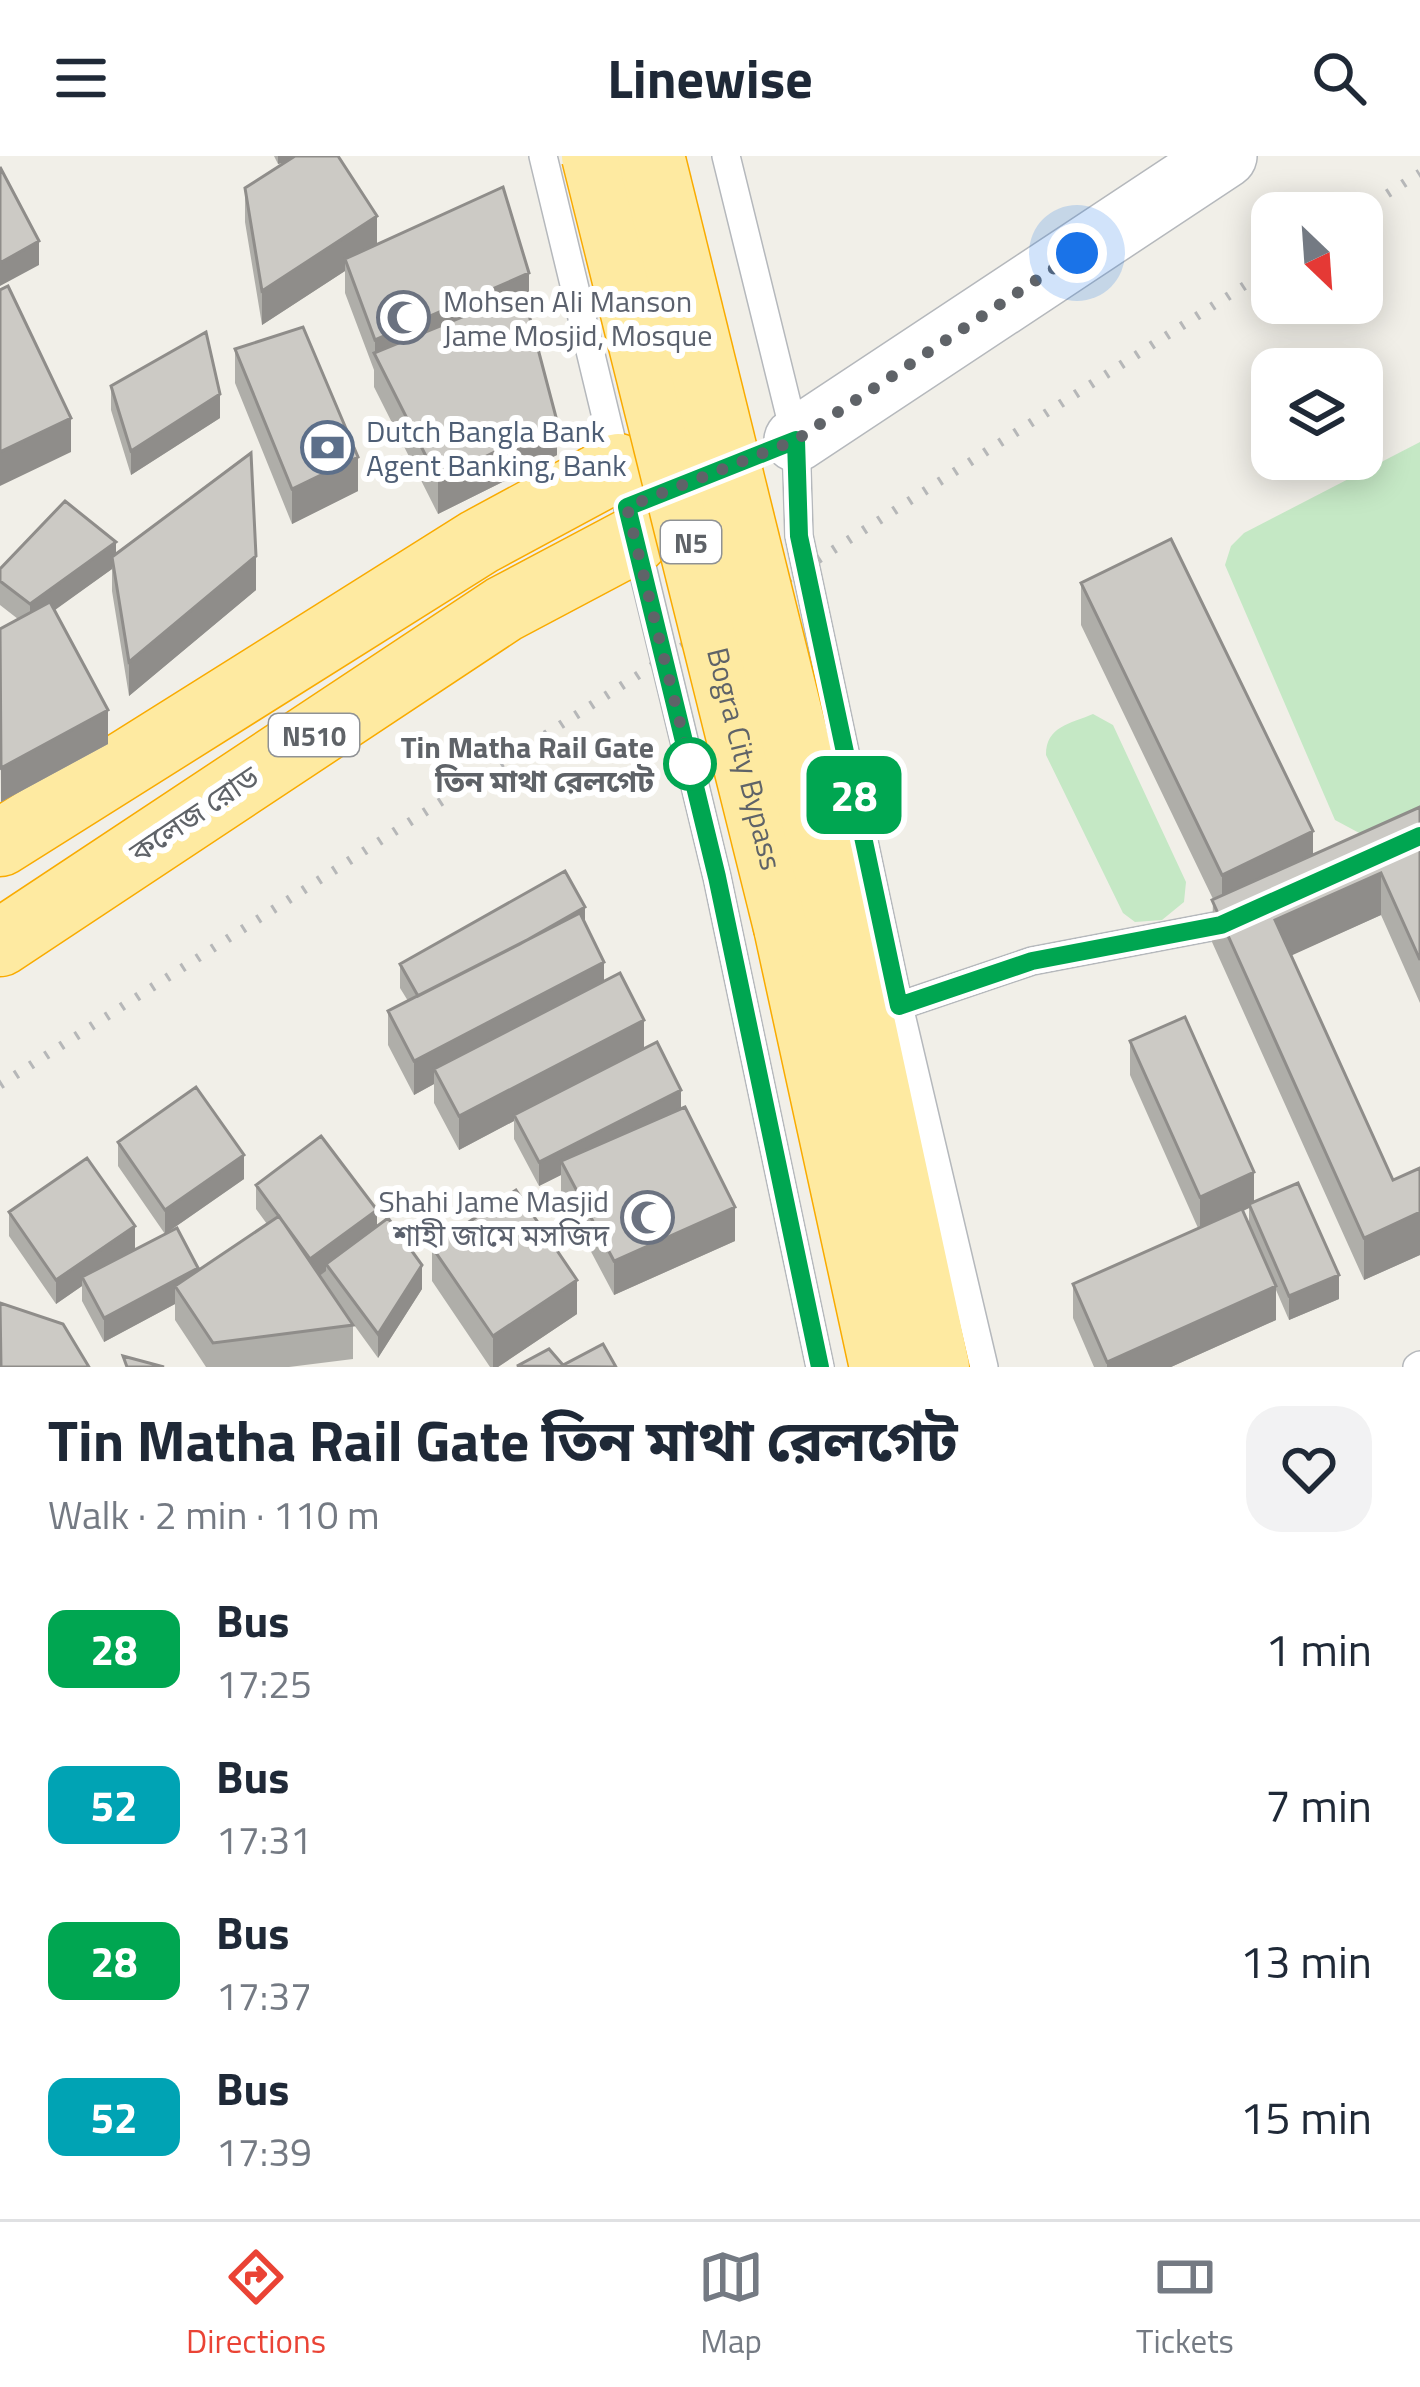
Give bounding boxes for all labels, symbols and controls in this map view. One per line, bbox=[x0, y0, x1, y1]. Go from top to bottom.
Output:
text: Linewise bbox=[607, 37, 813, 119]
icon: menu bbox=[48, 45, 114, 111]
icon: search bbox=[1306, 45, 1372, 111]
north arrow bbox=[1251, 192, 1383, 324]
map controls bbox=[1251, 192, 1383, 480]
your location bbox=[1047, 223, 1107, 283]
place label: Mohsen Ali Manson Jame Mosjid, Mosque bbox=[443, 278, 712, 358]
mosque icon: Mohsen Ali Manson Jame Mosjid, Mosque bbox=[376, 290, 432, 346]
button: layers bbox=[1251, 348, 1383, 480]
place label: Dutch Bangla Bank Agent Banking, Bank bbox=[366, 408, 627, 488]
bank icon: Dutch Bangla Bank Agent Banking, Bank bbox=[299, 420, 355, 476]
road number: N5 bbox=[661, 521, 721, 563]
street label: Bogra City Bypass bbox=[695, 642, 795, 875]
road number: N510 bbox=[269, 714, 359, 756]
place label: Tin Matha Rail Gate তিন মাথা রেলগেট bbox=[401, 724, 655, 804]
marker: Tin Matha Rail Gate তিন মাথা রেলগেট bbox=[665, 739, 715, 789]
street label: কলেজ রোড bbox=[119, 753, 269, 875]
line badge: 28 bbox=[800, 756, 908, 834]
text: 28 bbox=[830, 763, 878, 827]
place label: Shahi Jame Masjid শাহী জামে মসজিদ bbox=[379, 1178, 609, 1258]
mosque icon: Shahi Jame Masjid শাহী জামে মসজিদ bbox=[620, 1190, 676, 1246]
text: Tin Matha Rail Gate তিন মাথা রেলগেট bbox=[48, 1396, 958, 1483]
button: heart bbox=[1246, 1406, 1372, 1532]
text: Walk · 2 min · 110 m bbox=[48, 1485, 380, 1544]
text: Bus bbox=[216, 1586, 290, 1654]
text: 1 min bbox=[1265, 1615, 1372, 1683]
text: 28 bbox=[90, 1617, 138, 1681]
text: 17:25 bbox=[216, 1654, 312, 1713]
text: Bus bbox=[216, 1742, 290, 1810]
text: 7 min bbox=[1265, 1771, 1372, 1839]
text: 52 bbox=[90, 1773, 138, 1837]
text: 17:31 bbox=[216, 1810, 312, 1869]
text: Bus bbox=[216, 1898, 290, 1966]
text: 13 min bbox=[1240, 1927, 1372, 1995]
text: 28 bbox=[90, 1929, 138, 1993]
text: 17:37 bbox=[216, 1966, 312, 2025]
text: Bus bbox=[216, 2054, 290, 2122]
text: 15 min bbox=[1240, 2083, 1372, 2151]
text: 52 bbox=[90, 2085, 138, 2149]
text: 17:39 bbox=[216, 2122, 312, 2181]
tab: Directions bbox=[186, 2244, 326, 2366]
tab: Map bbox=[698, 2244, 764, 2366]
tab: Tickets bbox=[1136, 2244, 1234, 2366]

